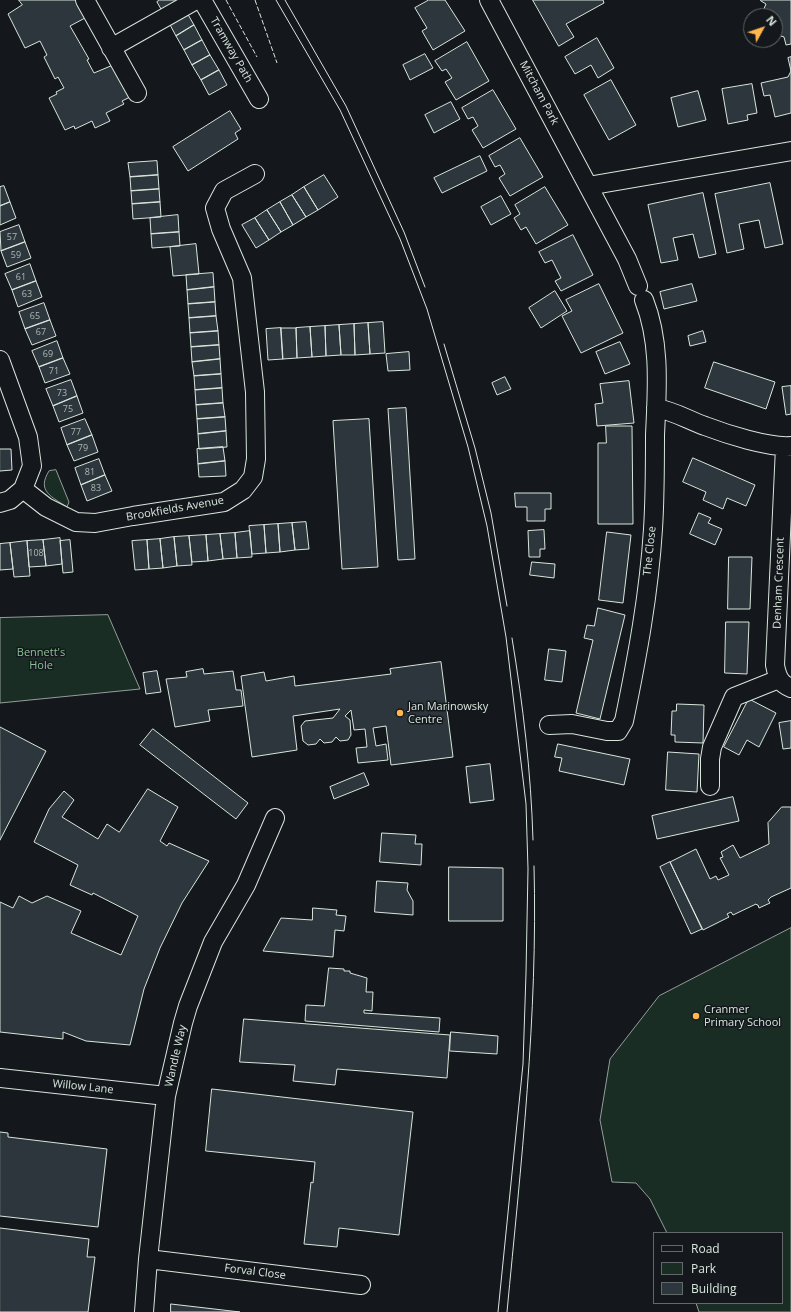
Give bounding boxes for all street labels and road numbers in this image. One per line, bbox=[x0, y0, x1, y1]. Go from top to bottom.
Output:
street label: Tramway Path bbox=[207, 15, 255, 85]
street label: Mitcham Park bbox=[517, 59, 561, 127]
street label: Brookfields Avenue bbox=[125, 494, 225, 524]
street label: The Close bbox=[641, 526, 659, 576]
street label: Denham Crescent bbox=[771, 537, 787, 629]
street label: Wandle Way bbox=[162, 1024, 190, 1088]
street label: Willow Lane bbox=[52, 1077, 114, 1097]
street label: Forval Close bbox=[224, 1262, 286, 1282]

